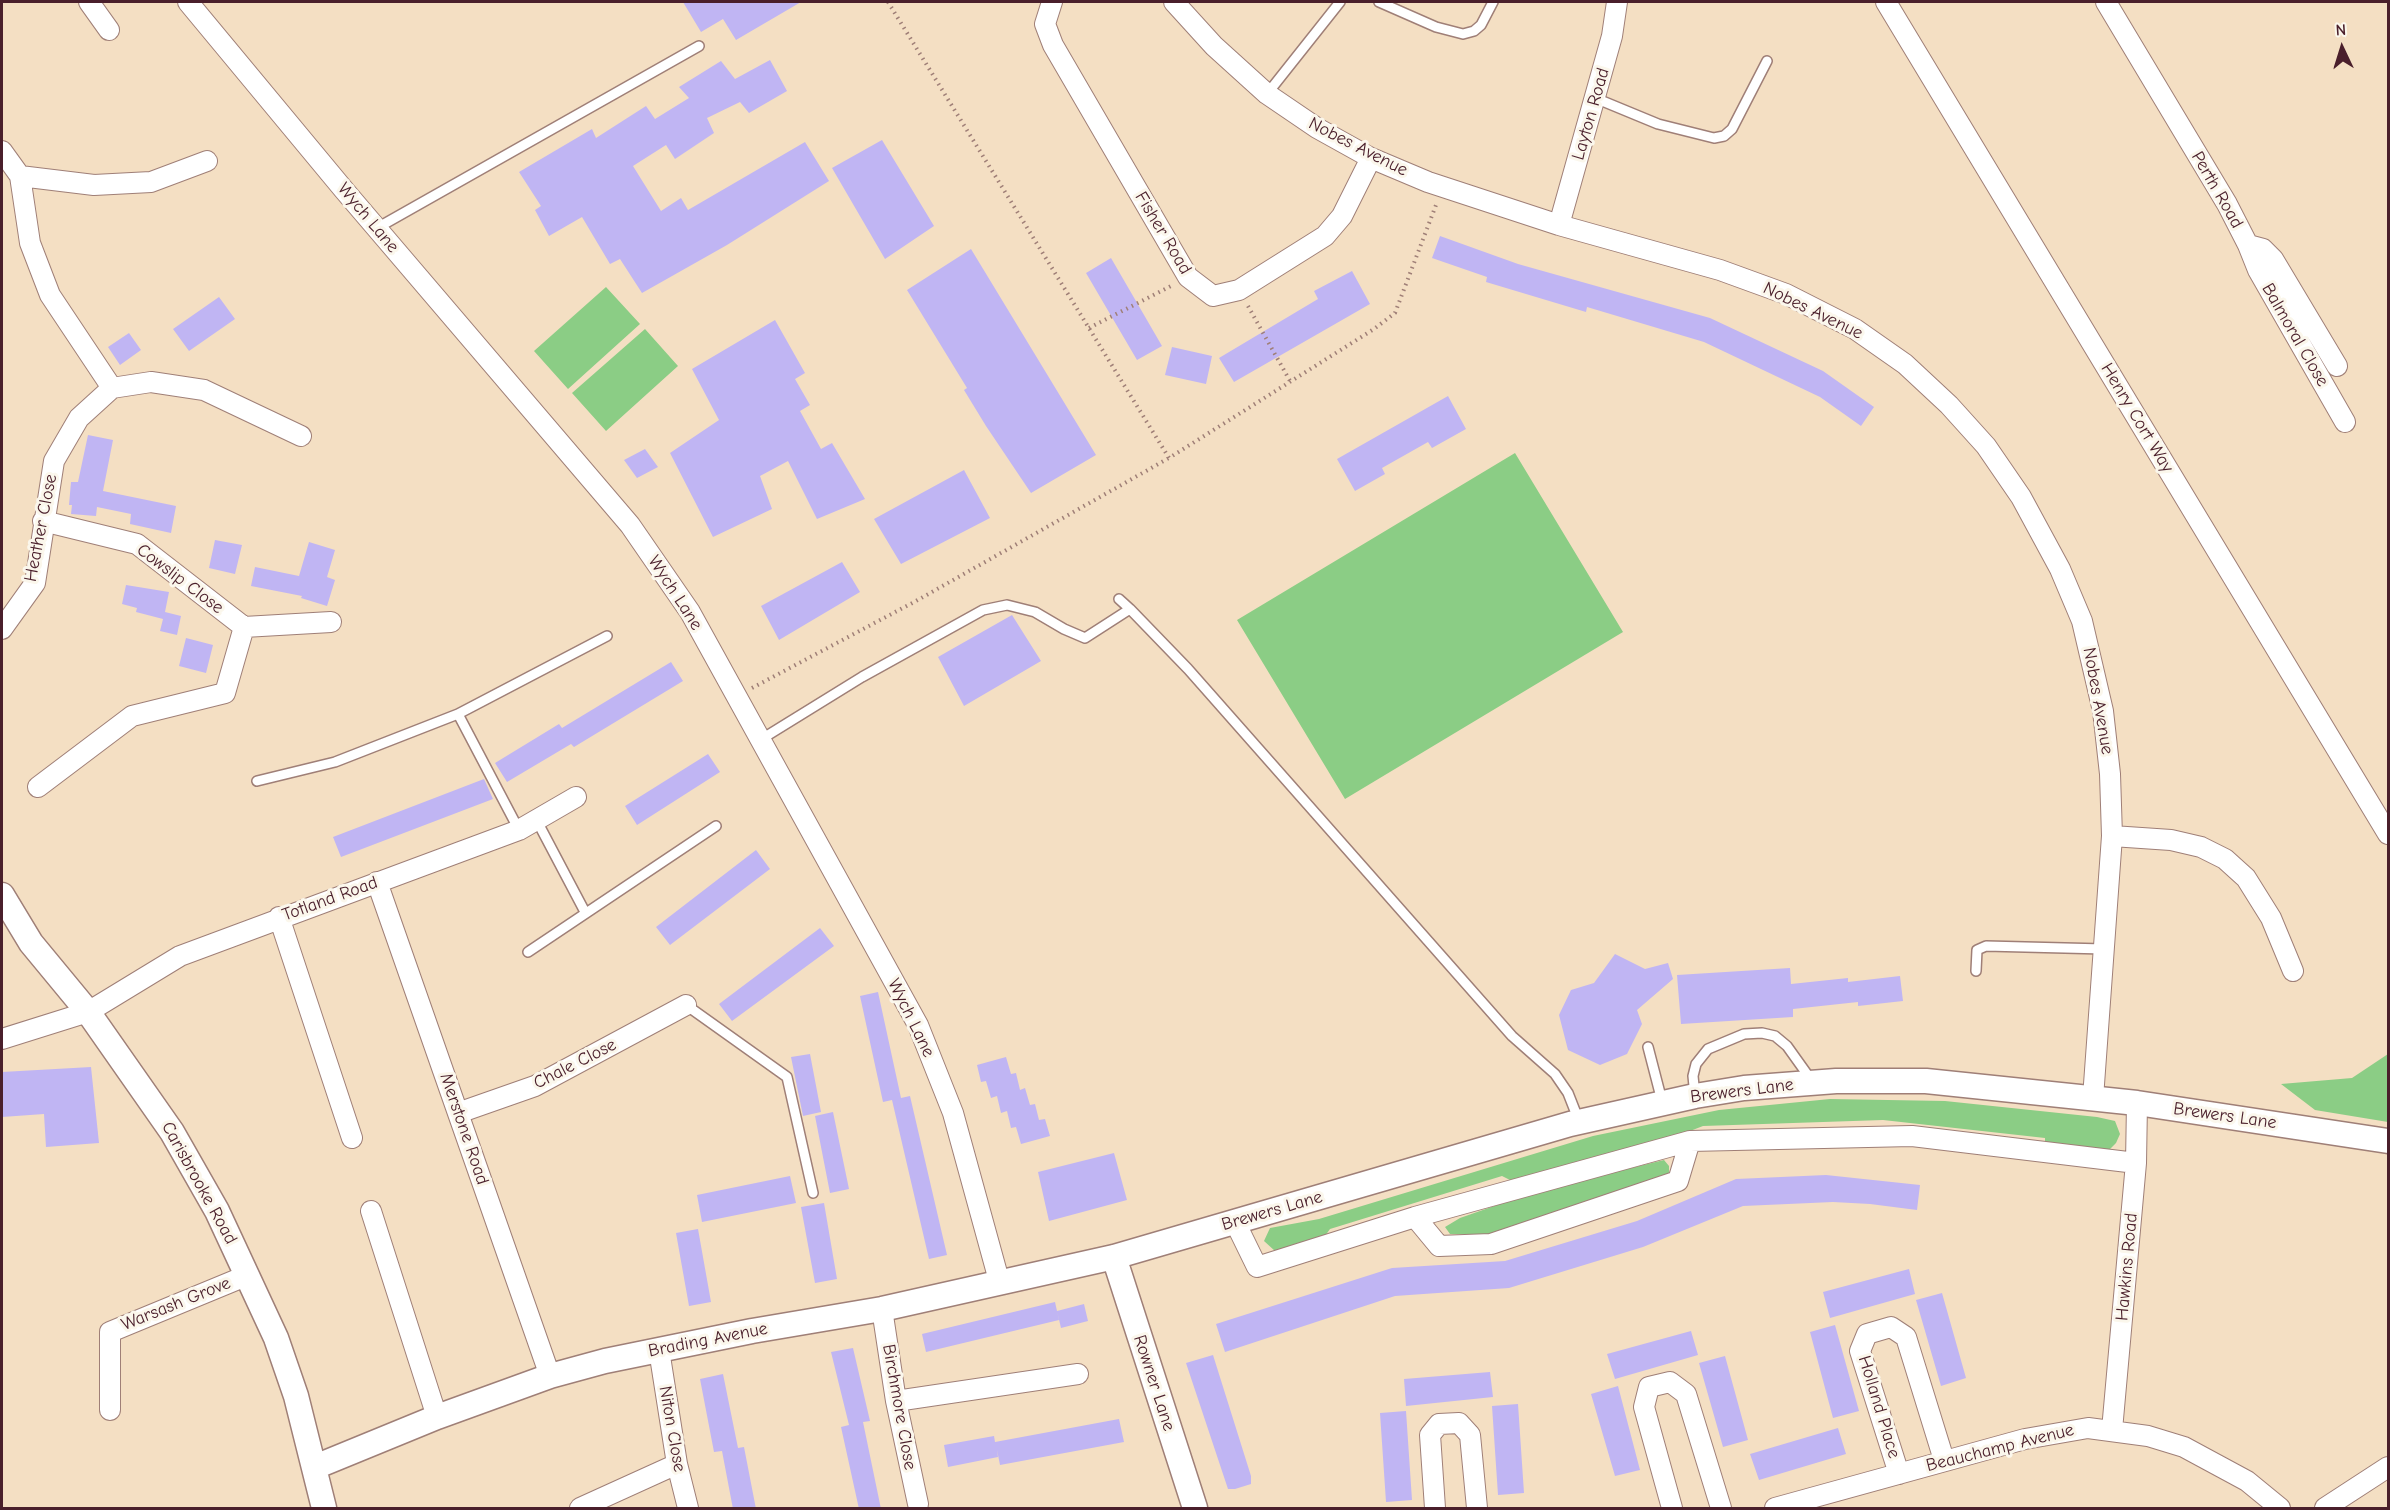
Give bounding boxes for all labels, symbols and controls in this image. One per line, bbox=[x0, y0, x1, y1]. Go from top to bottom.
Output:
north arrow bbox=[2312, 18, 2372, 78]
text: N bbox=[2335, 21, 2347, 39]
street label: Layton Road bbox=[1568, 65, 1614, 163]
street label: Nobes Avenue bbox=[1305, 113, 1411, 181]
street label: Perth Road bbox=[2186, 148, 2248, 232]
street label: Wych Lane bbox=[333, 179, 403, 257]
street label: Fisher Road bbox=[1130, 188, 1196, 278]
street label: Nobes Avenue bbox=[1760, 278, 1866, 344]
street label: Balmoral Close bbox=[2257, 280, 2333, 390]
street label: Henry Cort Way bbox=[2096, 359, 2178, 477]
street label: Heather Close bbox=[20, 472, 62, 584]
street label: Cowslip Close bbox=[132, 539, 228, 619]
street label: Wych Lane bbox=[643, 552, 707, 634]
street label: Nobes Avenue bbox=[2078, 646, 2118, 756]
street label: Totland Road bbox=[279, 872, 381, 926]
street label: Wych Lane bbox=[883, 975, 939, 1061]
street label: Chale Close bbox=[530, 1034, 620, 1094]
street label: Merstone Road bbox=[435, 1070, 493, 1188]
street label: Brewers Lane bbox=[1689, 1074, 1795, 1108]
street label: Brewers Lane bbox=[2172, 1098, 2278, 1134]
street label: Carisbrooke Road bbox=[156, 1118, 242, 1248]
street label: Brewers Lane bbox=[1219, 1186, 1325, 1236]
street label: Hawkins Road bbox=[2112, 1212, 2142, 1322]
street label: Warsash Grove bbox=[118, 1272, 234, 1336]
street label: Brading Avenue bbox=[646, 1318, 770, 1362]
street label: Rowner Lane bbox=[1128, 1332, 1180, 1434]
street label: Birchmore Close bbox=[877, 1342, 921, 1472]
street label: Holland Place bbox=[1853, 1353, 1905, 1461]
street label: Niton Close bbox=[654, 1384, 690, 1474]
street label: Beauchamp Avenue bbox=[1924, 1419, 2076, 1477]

